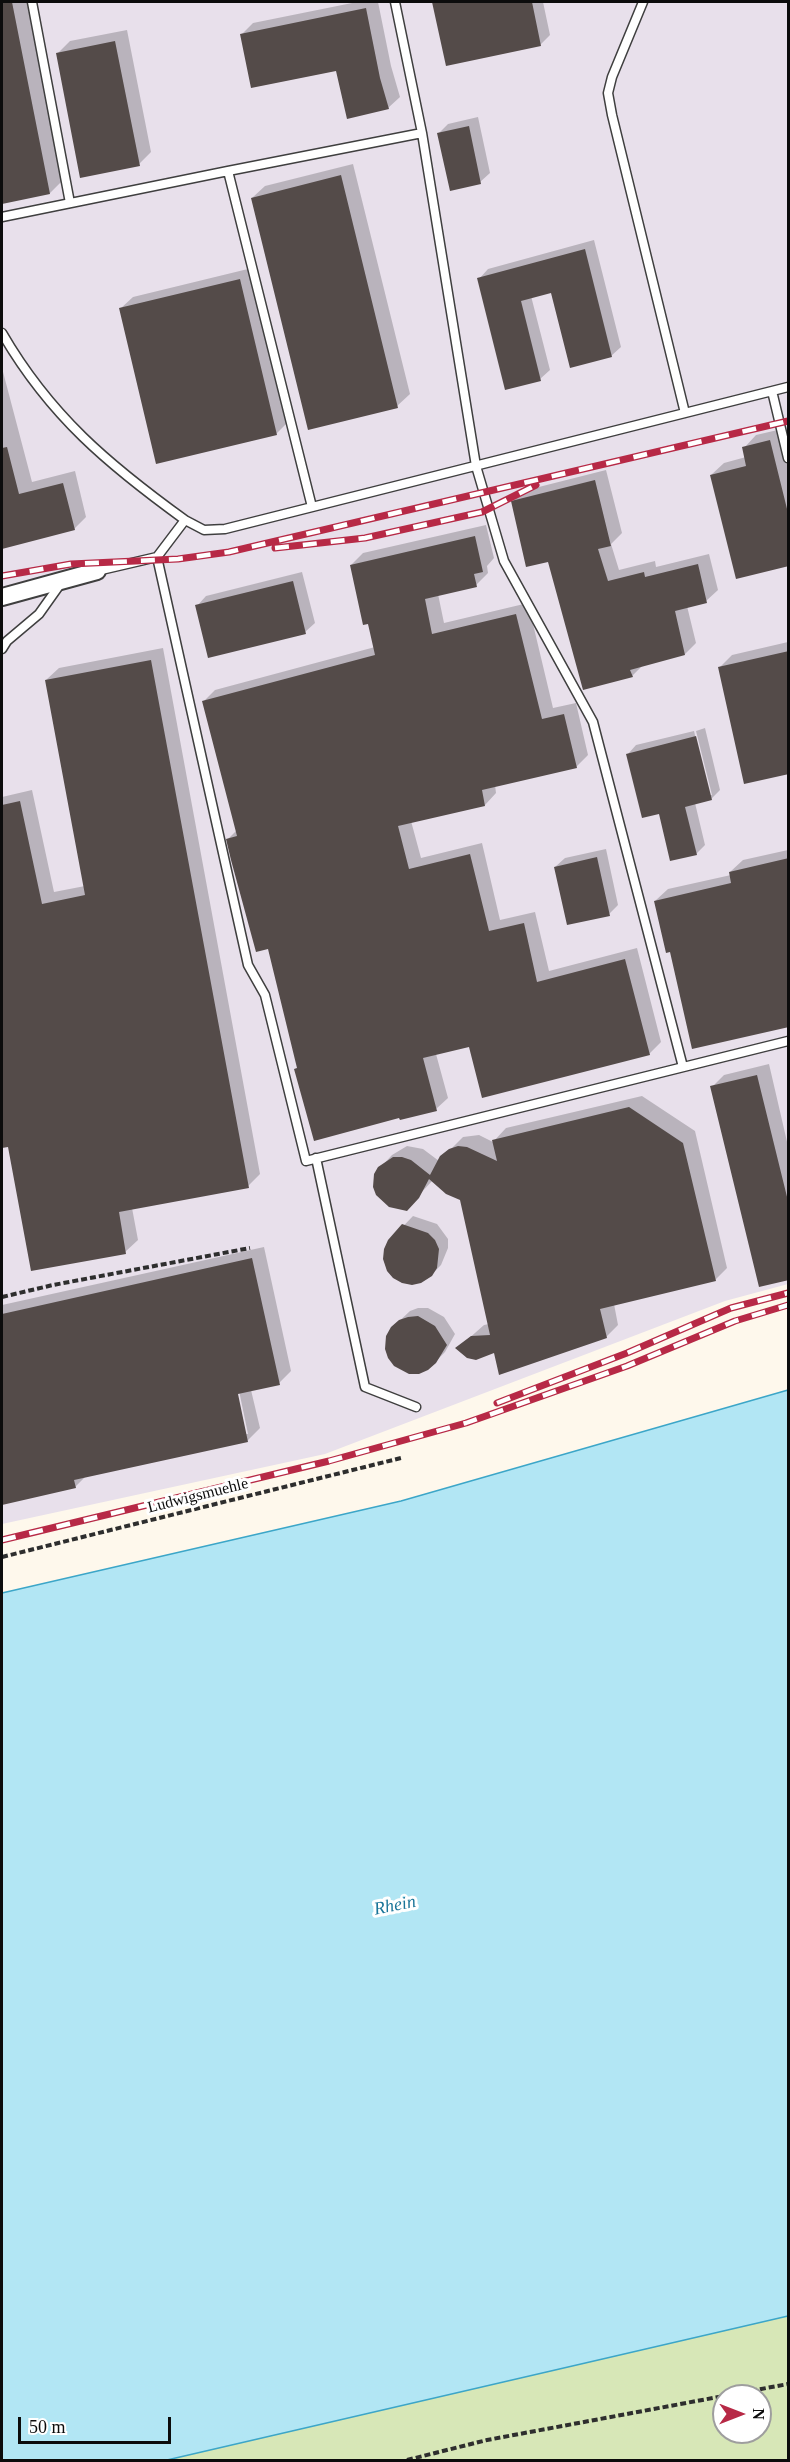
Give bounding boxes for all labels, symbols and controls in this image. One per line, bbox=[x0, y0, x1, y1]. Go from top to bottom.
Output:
street label: Ludwigsmuehle bbox=[146, 1474, 250, 1518]
water label: Rhein bbox=[372, 1891, 418, 1921]
north arrow bbox=[712, 2384, 772, 2444]
scale bar bbox=[21, 2405, 174, 2443]
text: N bbox=[750, 2408, 767, 2420]
text: 50 m bbox=[29, 2417, 66, 2437]

